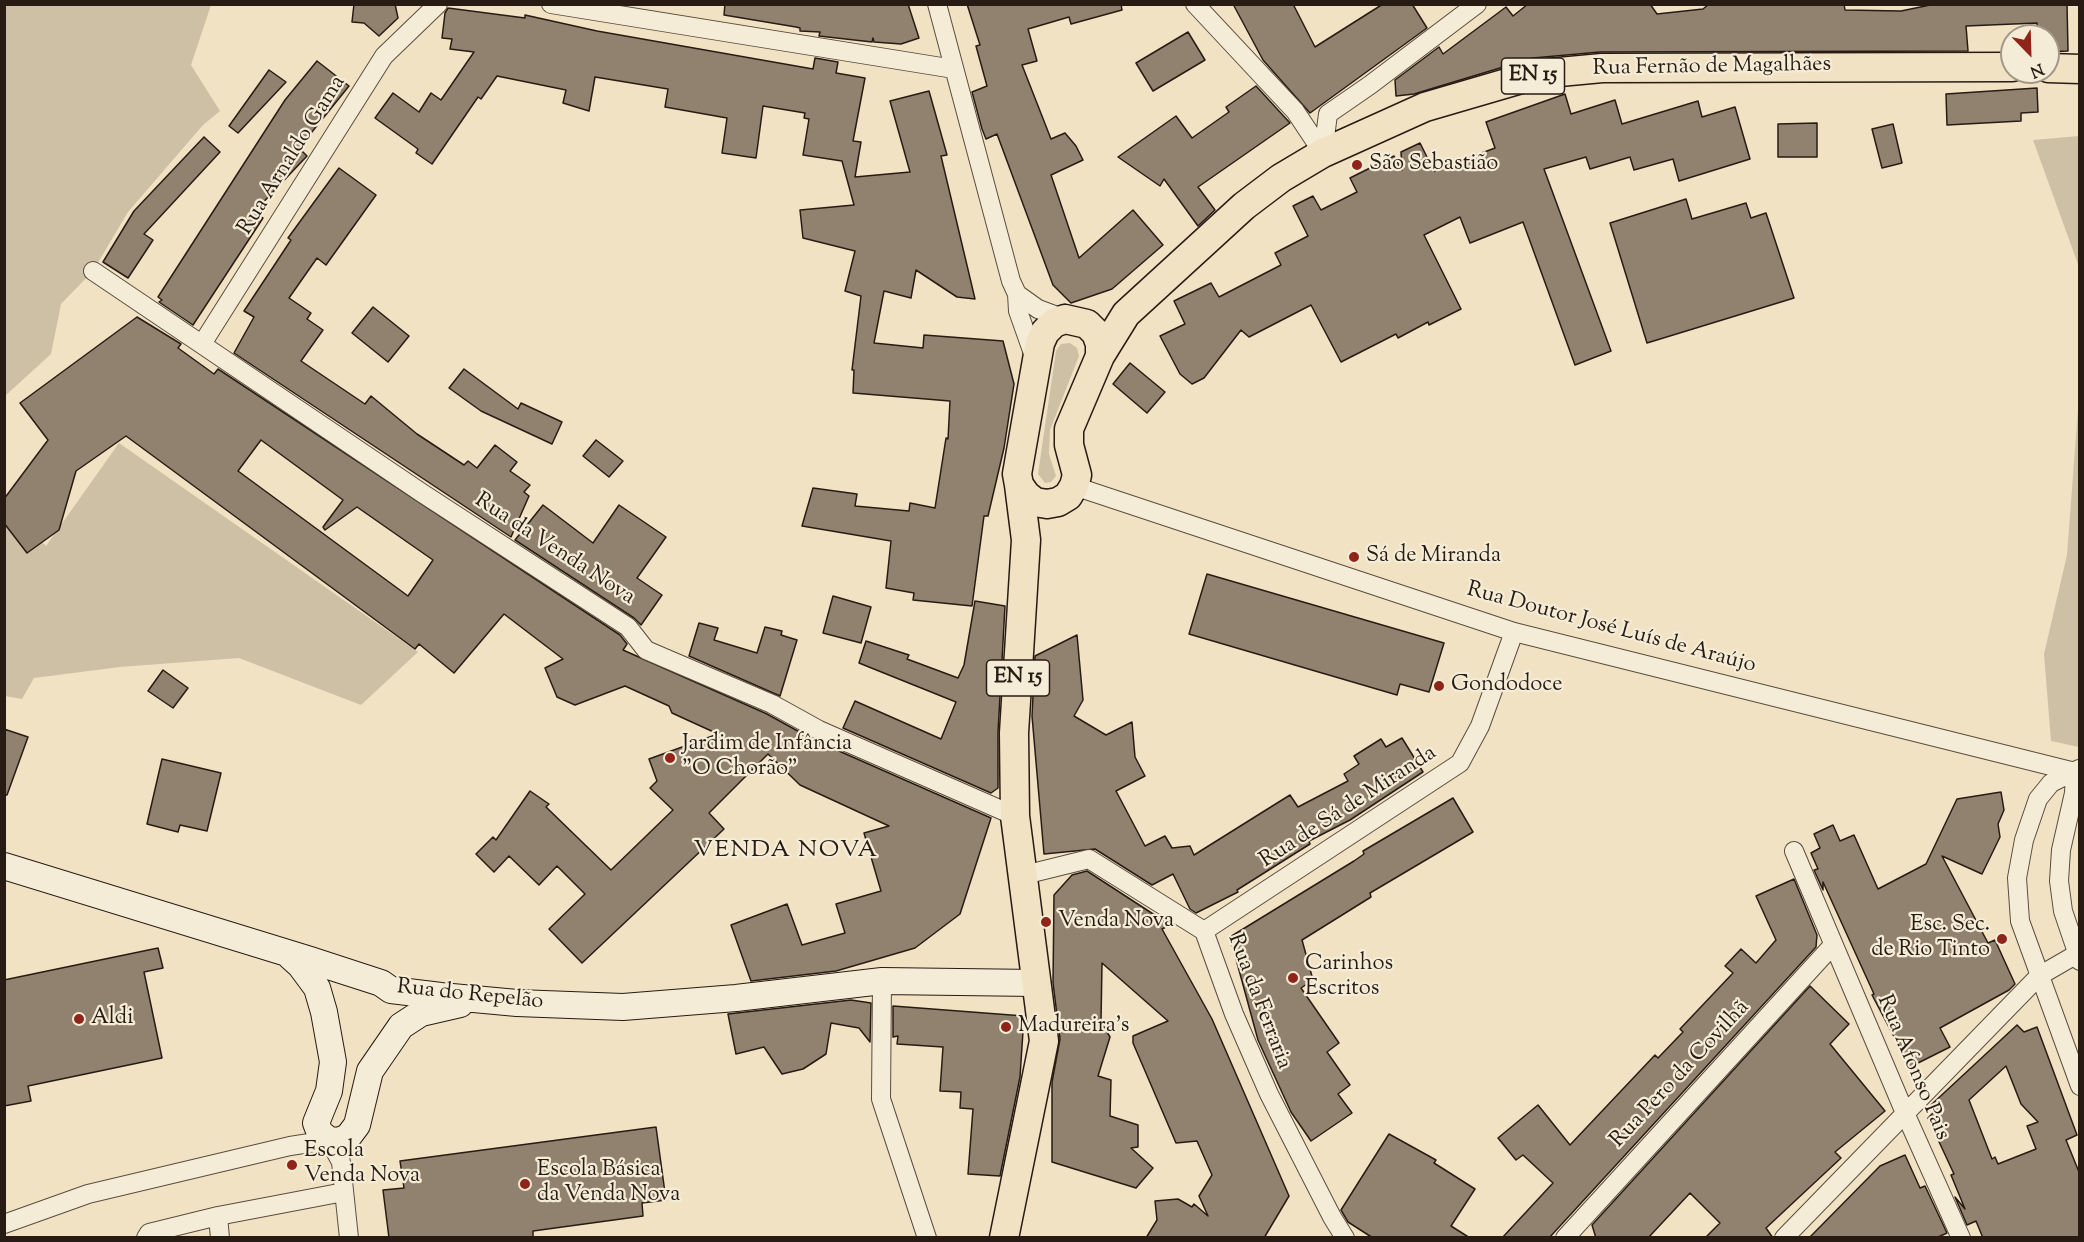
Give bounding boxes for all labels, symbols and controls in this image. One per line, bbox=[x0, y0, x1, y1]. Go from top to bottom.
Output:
north arrow bbox=[2000, 24, 2060, 84]
street label: Rua Fernão de Magalhães bbox=[1593, 53, 1831, 83]
text: N bbox=[2026, 56, 2047, 82]
road number: EN 15 bbox=[1502, 58, 1564, 94]
street label: Rua Arnaldo Gama bbox=[233, 71, 353, 241]
place label: São Sebastião bbox=[1369, 152, 1498, 178]
marker: São Sebastião bbox=[1350, 158, 1364, 172]
street label: Rua da Venda Nova bbox=[469, 488, 639, 612]
place label: Sá de Miranda bbox=[1366, 544, 1501, 570]
marker: Sá de Miranda bbox=[1347, 550, 1361, 564]
street label: Rua Doutor José Luís de Araújo bbox=[1463, 578, 1759, 680]
road number: EN 15 bbox=[986, 660, 1050, 696]
place label: Gondodoce bbox=[1451, 673, 1562, 699]
marker: Gondodoce bbox=[1432, 679, 1446, 693]
place label: Jardim de Infância "O Chorão" bbox=[682, 732, 852, 784]
street label: Rua de Sá de Miranda bbox=[1256, 741, 1442, 875]
marker: Jardim de Infância "O Chorão" bbox=[663, 751, 677, 765]
district label: VENDA NOVA bbox=[694, 838, 878, 866]
place label: Venda Nova bbox=[1058, 909, 1174, 935]
place label: Esc. Sec. de Rio Tinto bbox=[1871, 913, 1990, 964]
marker: Venda Nova bbox=[1039, 915, 1053, 929]
street label: Rua da Ferraria bbox=[1220, 931, 1296, 1073]
marker: Esc. Sec. de Rio Tinto bbox=[1995, 932, 2009, 946]
place label: Carinhos Escritos bbox=[1305, 952, 1393, 1004]
marker: Carinhos Escritos bbox=[1286, 971, 1300, 985]
street label: Rua do Repelão bbox=[395, 975, 545, 1017]
street label: Rua Afonso Pais bbox=[1870, 991, 1954, 1145]
street label: Rua Pero da Covilhã bbox=[1606, 996, 1756, 1154]
place label: Aldi bbox=[91, 1006, 133, 1032]
marker: Aldi bbox=[72, 1012, 86, 1026]
place label: Madureira's bbox=[1018, 1014, 1129, 1040]
marker: Madureira's bbox=[999, 1020, 1013, 1034]
place label: Escola Venda Nova bbox=[304, 1139, 420, 1190]
marker: Escola Venda Nova bbox=[285, 1158, 299, 1172]
place label: Escola Básica da Venda Nova bbox=[537, 1158, 680, 1210]
marker: Escola Básica da Venda Nova bbox=[518, 1177, 532, 1191]

